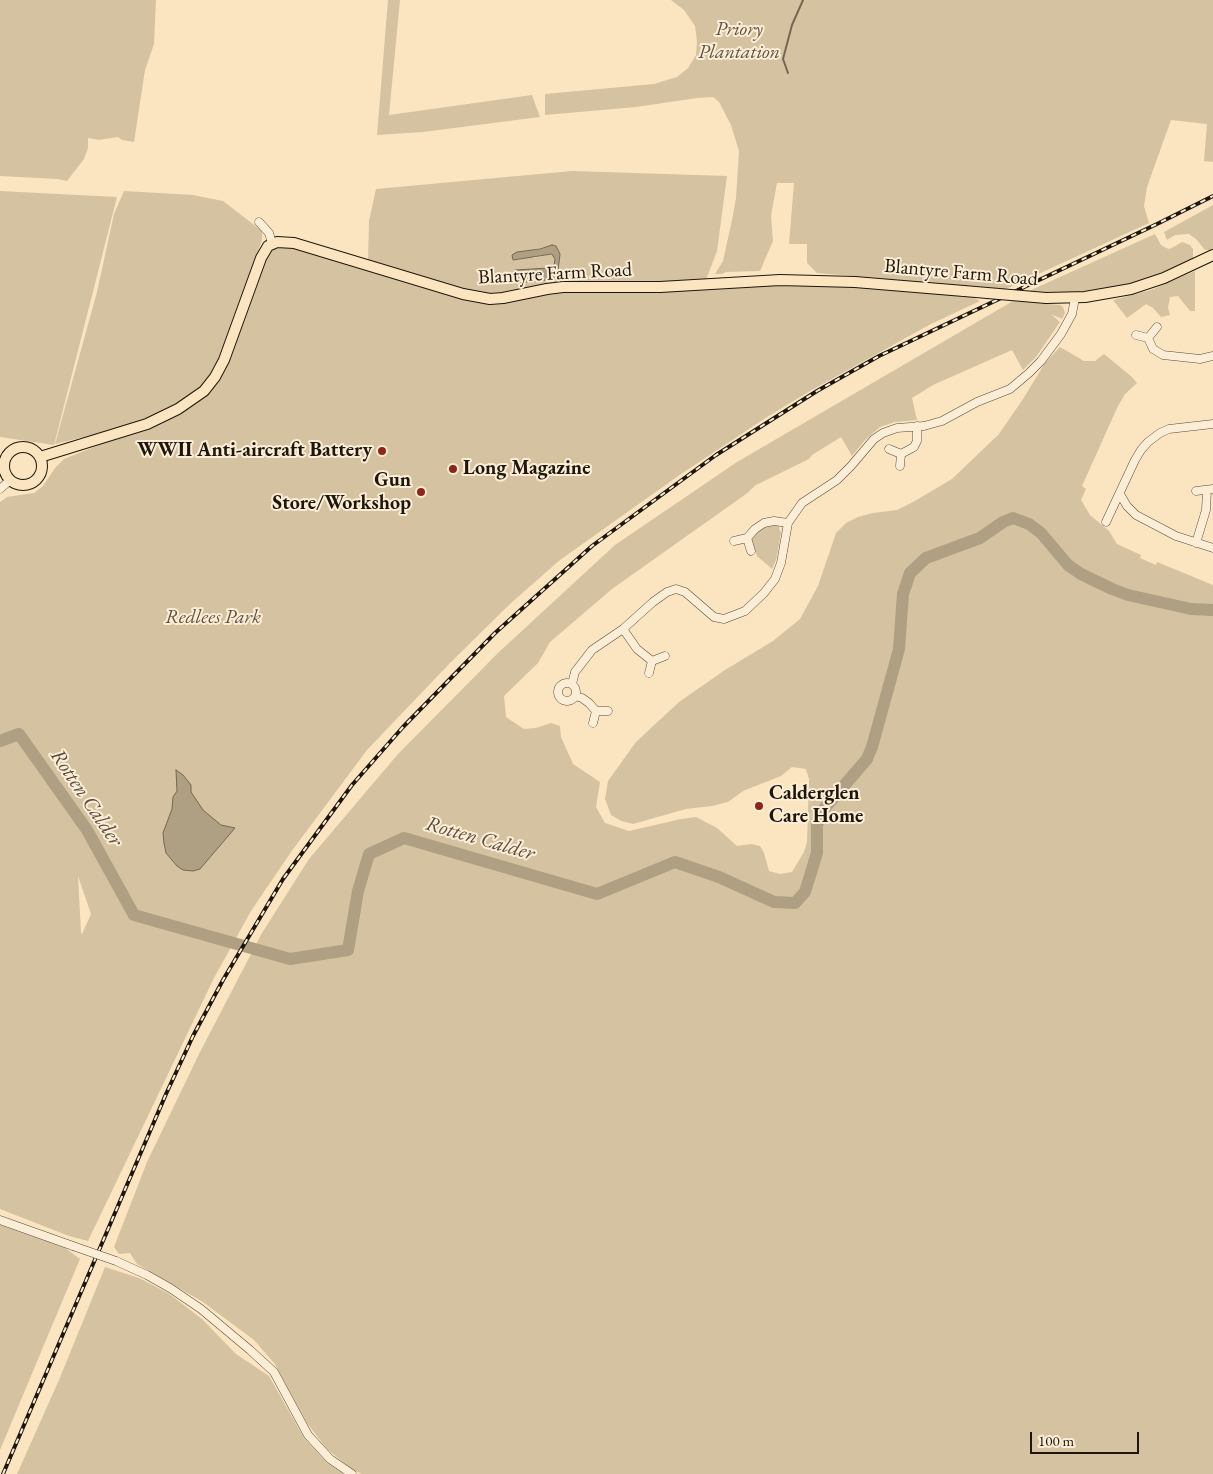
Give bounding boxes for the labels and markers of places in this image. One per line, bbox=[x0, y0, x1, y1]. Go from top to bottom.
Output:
place label: WWII Anti-aircraft Battery bbox=[137, 439, 372, 463]
marker: WWII Anti-aircraft Battery bbox=[376, 445, 388, 457]
place label: Long Magazine bbox=[463, 457, 591, 481]
marker: Long Magazine bbox=[447, 463, 459, 475]
place label: Gun Store/Workshop bbox=[272, 469, 411, 516]
marker: Gun Store/Workshop bbox=[415, 486, 427, 498]
place label: Calderglen Care Home bbox=[769, 782, 863, 829]
marker: Calderglen Care Home bbox=[753, 800, 765, 812]

